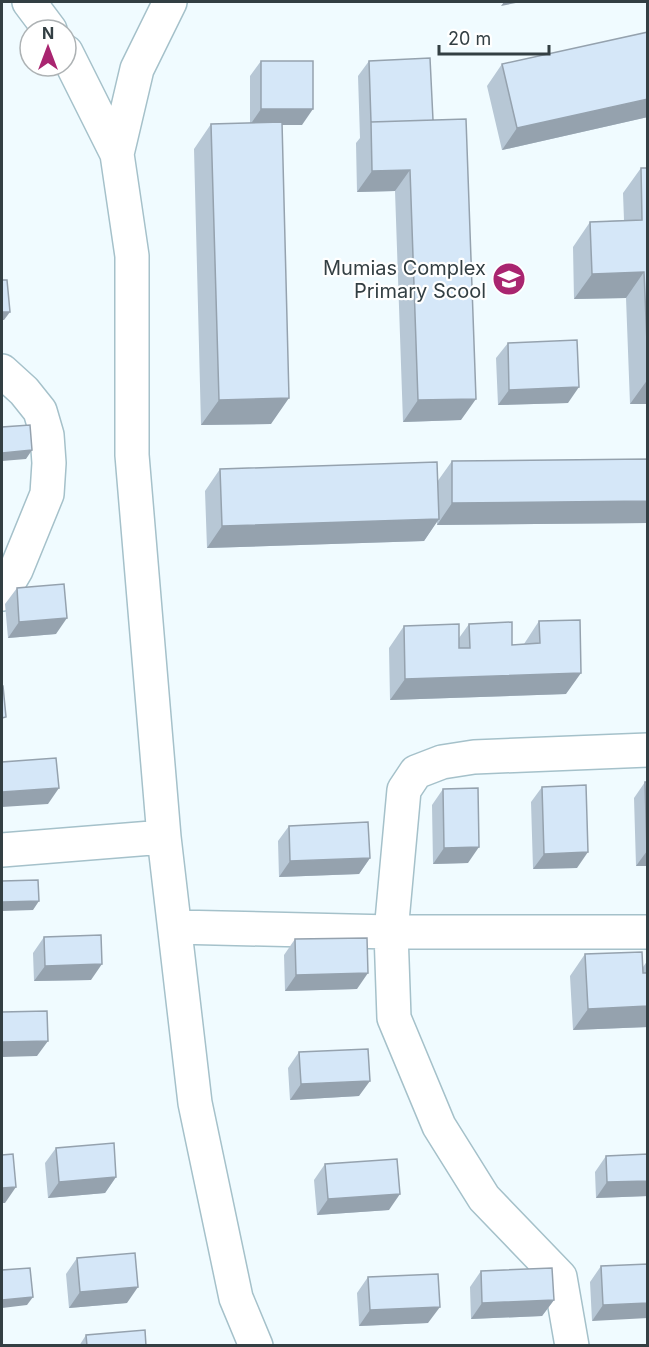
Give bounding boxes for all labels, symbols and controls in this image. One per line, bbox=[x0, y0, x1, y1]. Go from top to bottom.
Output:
north arrow bbox=[18, 18, 78, 78]
scale bar bbox=[439, 18, 548, 56]
text: N bbox=[42, 23, 54, 43]
text: 20 m bbox=[448, 28, 491, 49]
place label: Mumias Complex Primary Scool bbox=[323, 256, 486, 303]
school or university icon: Mumias Complex Primary Scool bbox=[491, 261, 527, 297]

